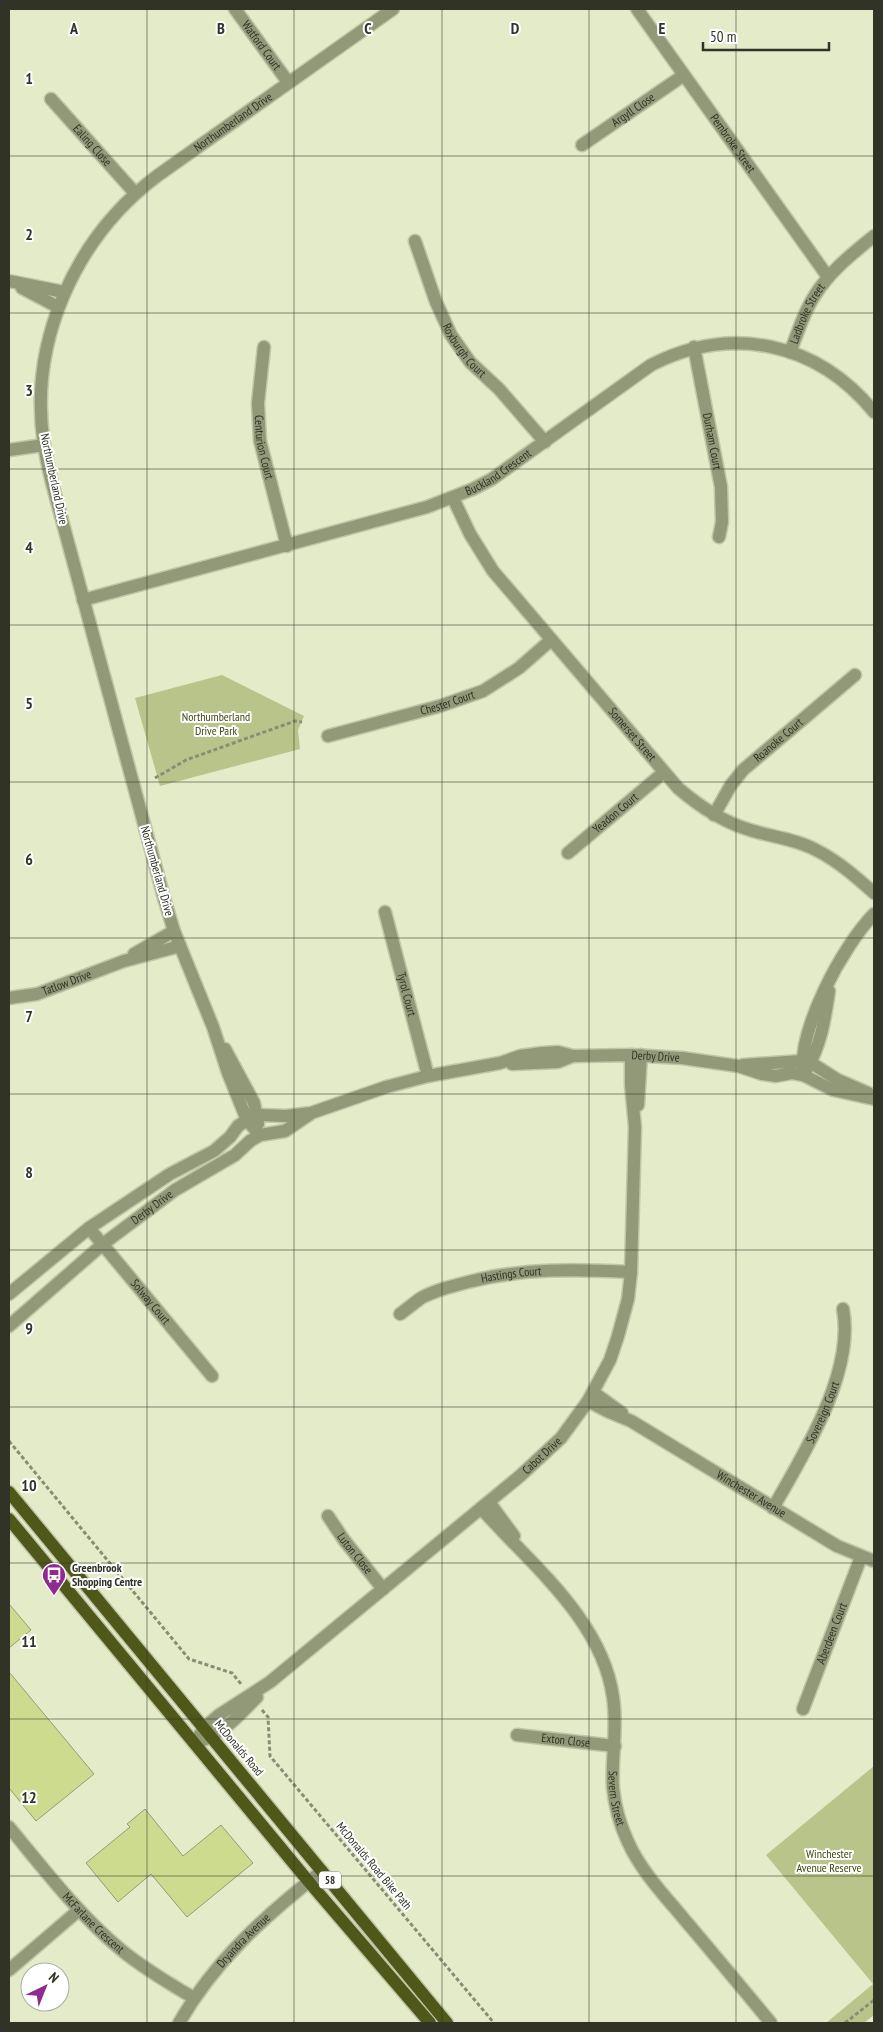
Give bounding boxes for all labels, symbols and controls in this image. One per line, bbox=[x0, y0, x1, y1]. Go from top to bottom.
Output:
street label: Watford Court bbox=[239, 17, 285, 73]
text: A bbox=[69, 18, 79, 38]
text: B bbox=[217, 18, 225, 38]
text: C bbox=[364, 18, 372, 38]
text: D bbox=[511, 18, 520, 38]
text: E bbox=[659, 18, 666, 38]
scale bar bbox=[703, 20, 829, 52]
text: 50 m bbox=[710, 27, 736, 46]
text: 1 bbox=[25, 68, 33, 88]
street label: Northumberland Drive bbox=[191, 89, 275, 155]
street label: Argyll Close bbox=[608, 89, 657, 130]
street label: Pembroke Street bbox=[707, 111, 760, 176]
street label: Ealing Close bbox=[70, 121, 115, 169]
text: 2 bbox=[25, 224, 33, 244]
street label: Ladbroke Street bbox=[786, 279, 828, 346]
street label: Roxburgh Court bbox=[440, 321, 490, 381]
text: 3 bbox=[25, 380, 33, 400]
street label: Durham Court bbox=[700, 411, 726, 472]
street label: Centurion Court bbox=[252, 415, 278, 481]
street label: Northumberland Drive bbox=[38, 432, 71, 526]
street label: Buckland Crescent bbox=[463, 445, 535, 498]
text: 4 bbox=[25, 537, 33, 557]
street label: Chester Court bbox=[419, 686, 477, 718]
text: 5 bbox=[25, 693, 33, 713]
street label: Somerset Street bbox=[605, 704, 660, 765]
park label: Northumberland Drive Park bbox=[182, 709, 250, 738]
street label: Roanoke Court bbox=[750, 714, 806, 765]
street label: Yeadon Court bbox=[589, 789, 642, 836]
street label: Northumberland Drive bbox=[137, 824, 177, 918]
text: 6 bbox=[25, 849, 33, 869]
street label: Tatlow Drive bbox=[40, 966, 93, 998]
street label: Tyrol Court bbox=[394, 970, 420, 1018]
text: 7 bbox=[25, 1006, 33, 1026]
street label: Derby Drive bbox=[631, 1047, 680, 1065]
text: 8 bbox=[25, 1162, 33, 1182]
street label: Derby Drive bbox=[128, 1186, 176, 1227]
street label: Hastings Court bbox=[479, 1263, 542, 1286]
street label: Solway Court bbox=[128, 1276, 174, 1328]
text: 9 bbox=[25, 1318, 33, 1338]
street label: Sovereign Court bbox=[802, 1379, 842, 1446]
street label: Cabot Drive bbox=[519, 1433, 564, 1477]
street label: Winchester Avenue bbox=[714, 1467, 789, 1520]
text: 10 bbox=[21, 1475, 37, 1495]
street label: Luton Close bbox=[334, 1530, 376, 1577]
place label: Greenbrook Shopping Centre bbox=[72, 1560, 142, 1589]
bus stop icon: Greenbrook Shopping Centre bbox=[41, 1562, 67, 1596]
street label: Aberdeen Court bbox=[813, 1600, 850, 1666]
text: 11 bbox=[21, 1631, 37, 1651]
street label: McDonalds Road bbox=[212, 1717, 267, 1779]
street label: Exton Close bbox=[541, 1730, 591, 1750]
street label: Severn Street bbox=[606, 1771, 629, 1828]
text: 12 bbox=[21, 1787, 37, 1807]
street label: McDonalds Road Bike Path bbox=[333, 1819, 415, 1913]
park label: Winchester Avenue Reserve bbox=[796, 1846, 862, 1875]
road number: 58 bbox=[319, 1872, 341, 1888]
street label: McFarlane Crescent bbox=[60, 1889, 128, 1957]
street label: Dryandra Avenue bbox=[213, 1910, 273, 1970]
north arrow bbox=[20, 1962, 70, 2012]
text: N bbox=[45, 1968, 63, 1987]

